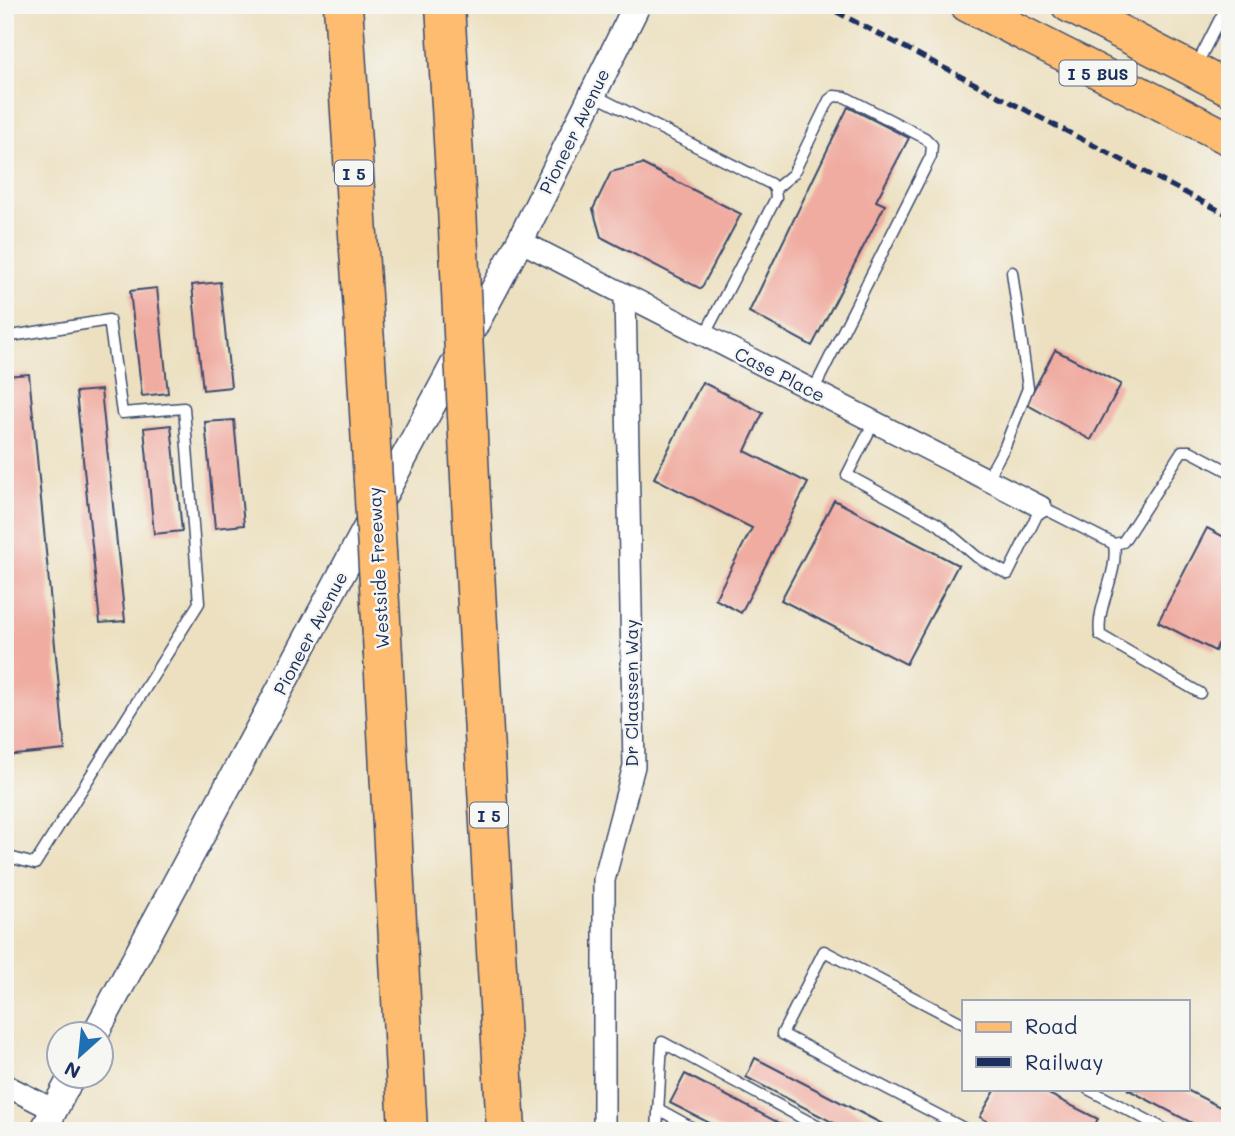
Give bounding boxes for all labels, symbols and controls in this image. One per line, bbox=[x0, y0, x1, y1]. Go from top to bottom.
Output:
road number: I 5 BUS bbox=[1060, 60, 1136, 86]
street label: Pioneer Avenue bbox=[533, 64, 615, 198]
road number: I 5 bbox=[335, 160, 373, 186]
street label: Case Place bbox=[731, 341, 829, 407]
street label: Westside Freeway bbox=[362, 486, 394, 650]
street label: Pioneer Avenue bbox=[267, 567, 353, 699]
street label: Dr Claassen Way bbox=[619, 619, 643, 767]
road number: I 5 bbox=[470, 802, 508, 828]
legend bbox=[962, 1000, 1190, 1090]
text: Road bbox=[1025, 1012, 1077, 1039]
north arrow bbox=[46, 1020, 116, 1090]
text: Railway bbox=[1025, 1048, 1104, 1075]
text: N bbox=[60, 1056, 84, 1085]

